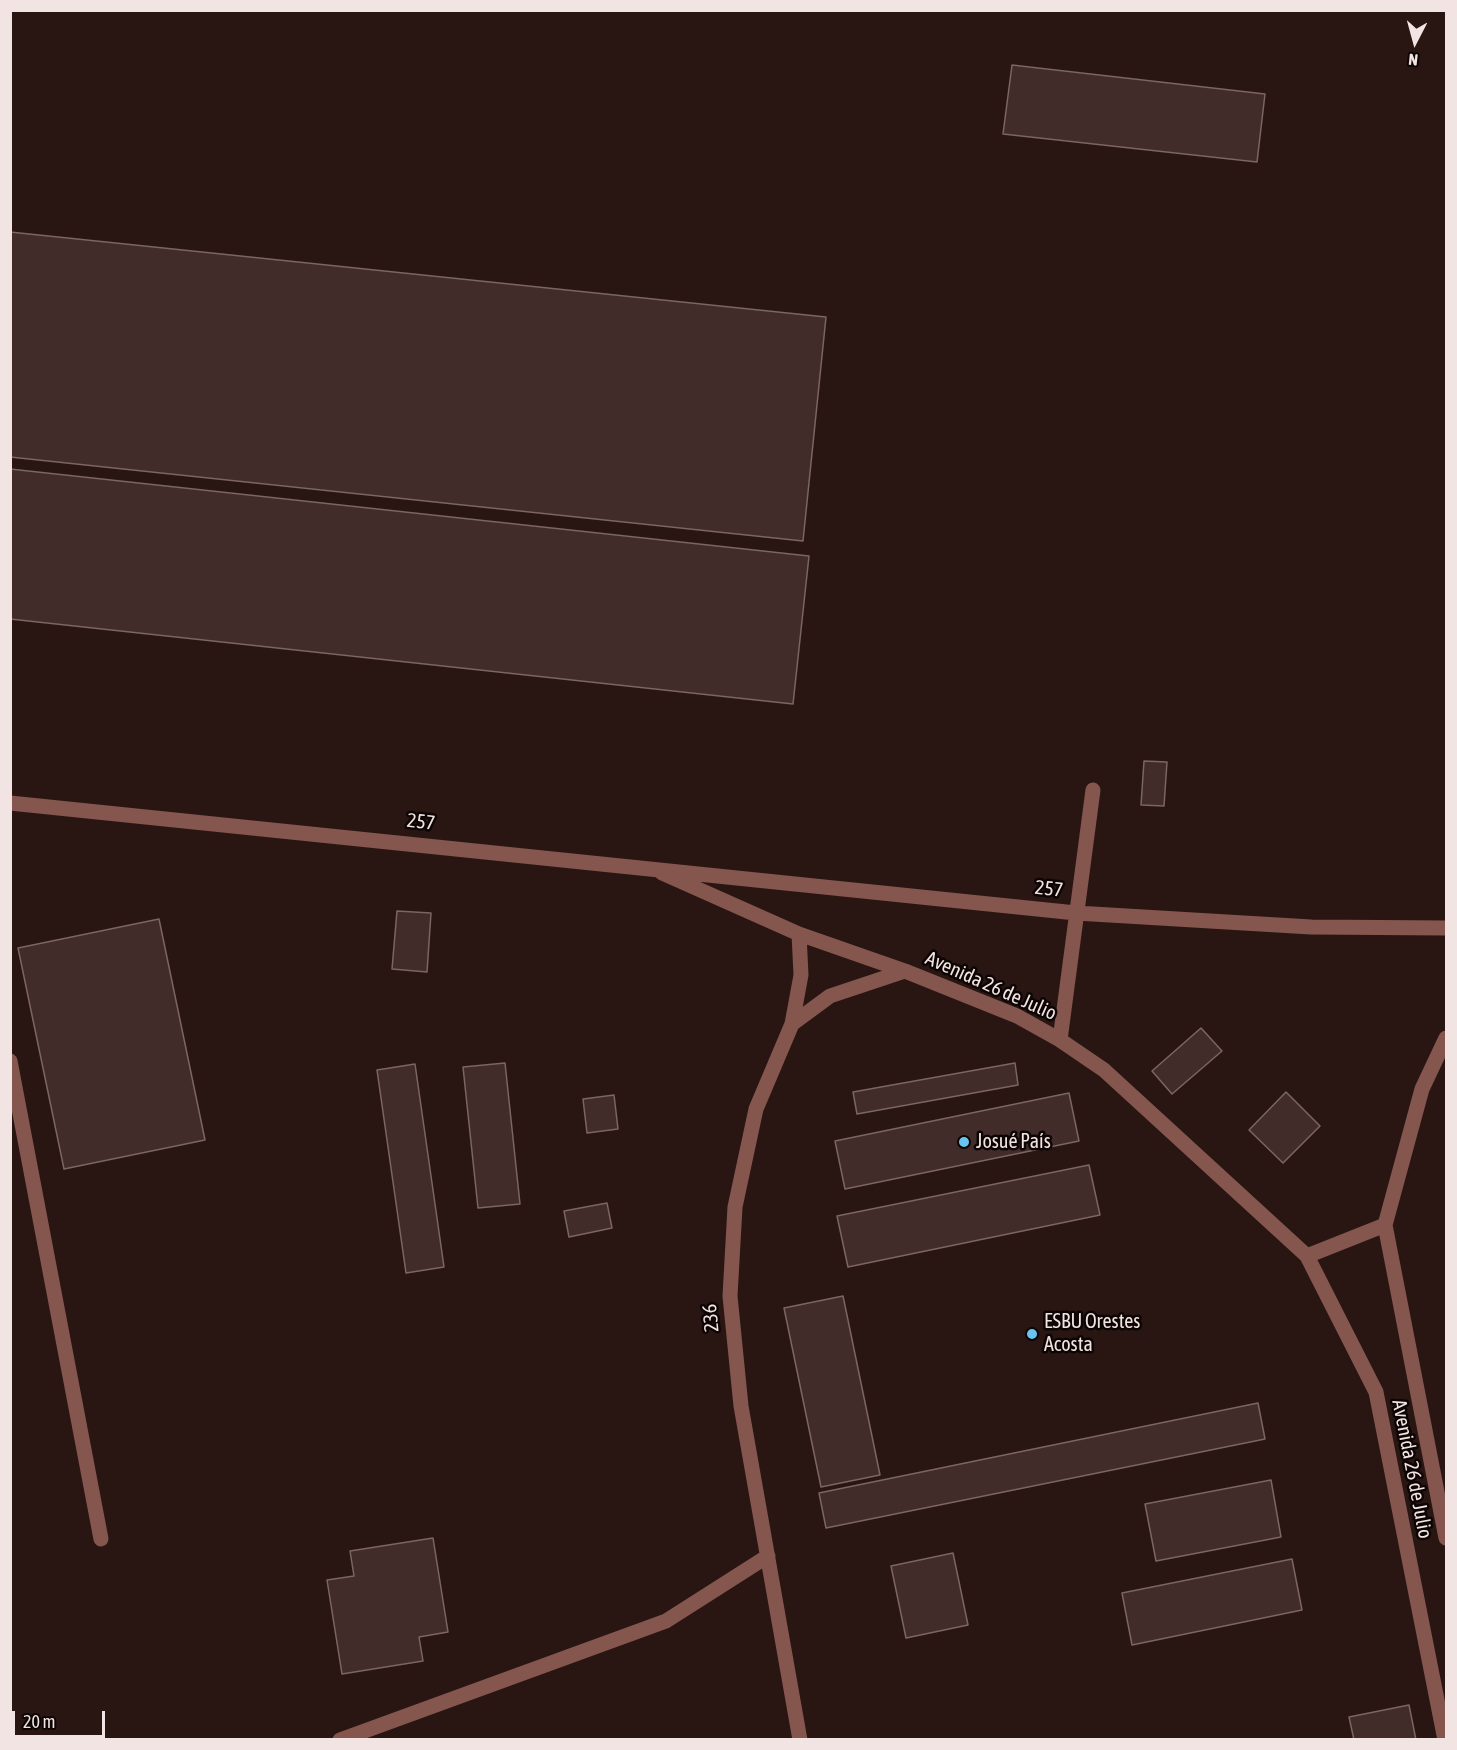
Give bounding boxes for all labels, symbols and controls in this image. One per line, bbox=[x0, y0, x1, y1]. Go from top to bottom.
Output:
north arrow bbox=[1385, 12, 1445, 72]
text: N bbox=[1407, 50, 1419, 69]
street label: 257 bbox=[406, 809, 436, 835]
street label: 257 bbox=[1034, 876, 1064, 902]
street label: Avenida 26 de Julio bbox=[922, 946, 1060, 1026]
place label: Josué País bbox=[976, 1130, 1051, 1154]
marker: Josué País bbox=[957, 1135, 971, 1149]
street label: 236 bbox=[698, 1303, 724, 1333]
place label: ESBU Orestes Acosta bbox=[1044, 1310, 1140, 1357]
marker: ESBU Orestes Acosta bbox=[1025, 1327, 1039, 1341]
street label: Avenida 26 de Julio bbox=[1387, 1398, 1437, 1540]
scale bar bbox=[15, 1699, 108, 1737]
text: 20 m bbox=[23, 1711, 55, 1732]

